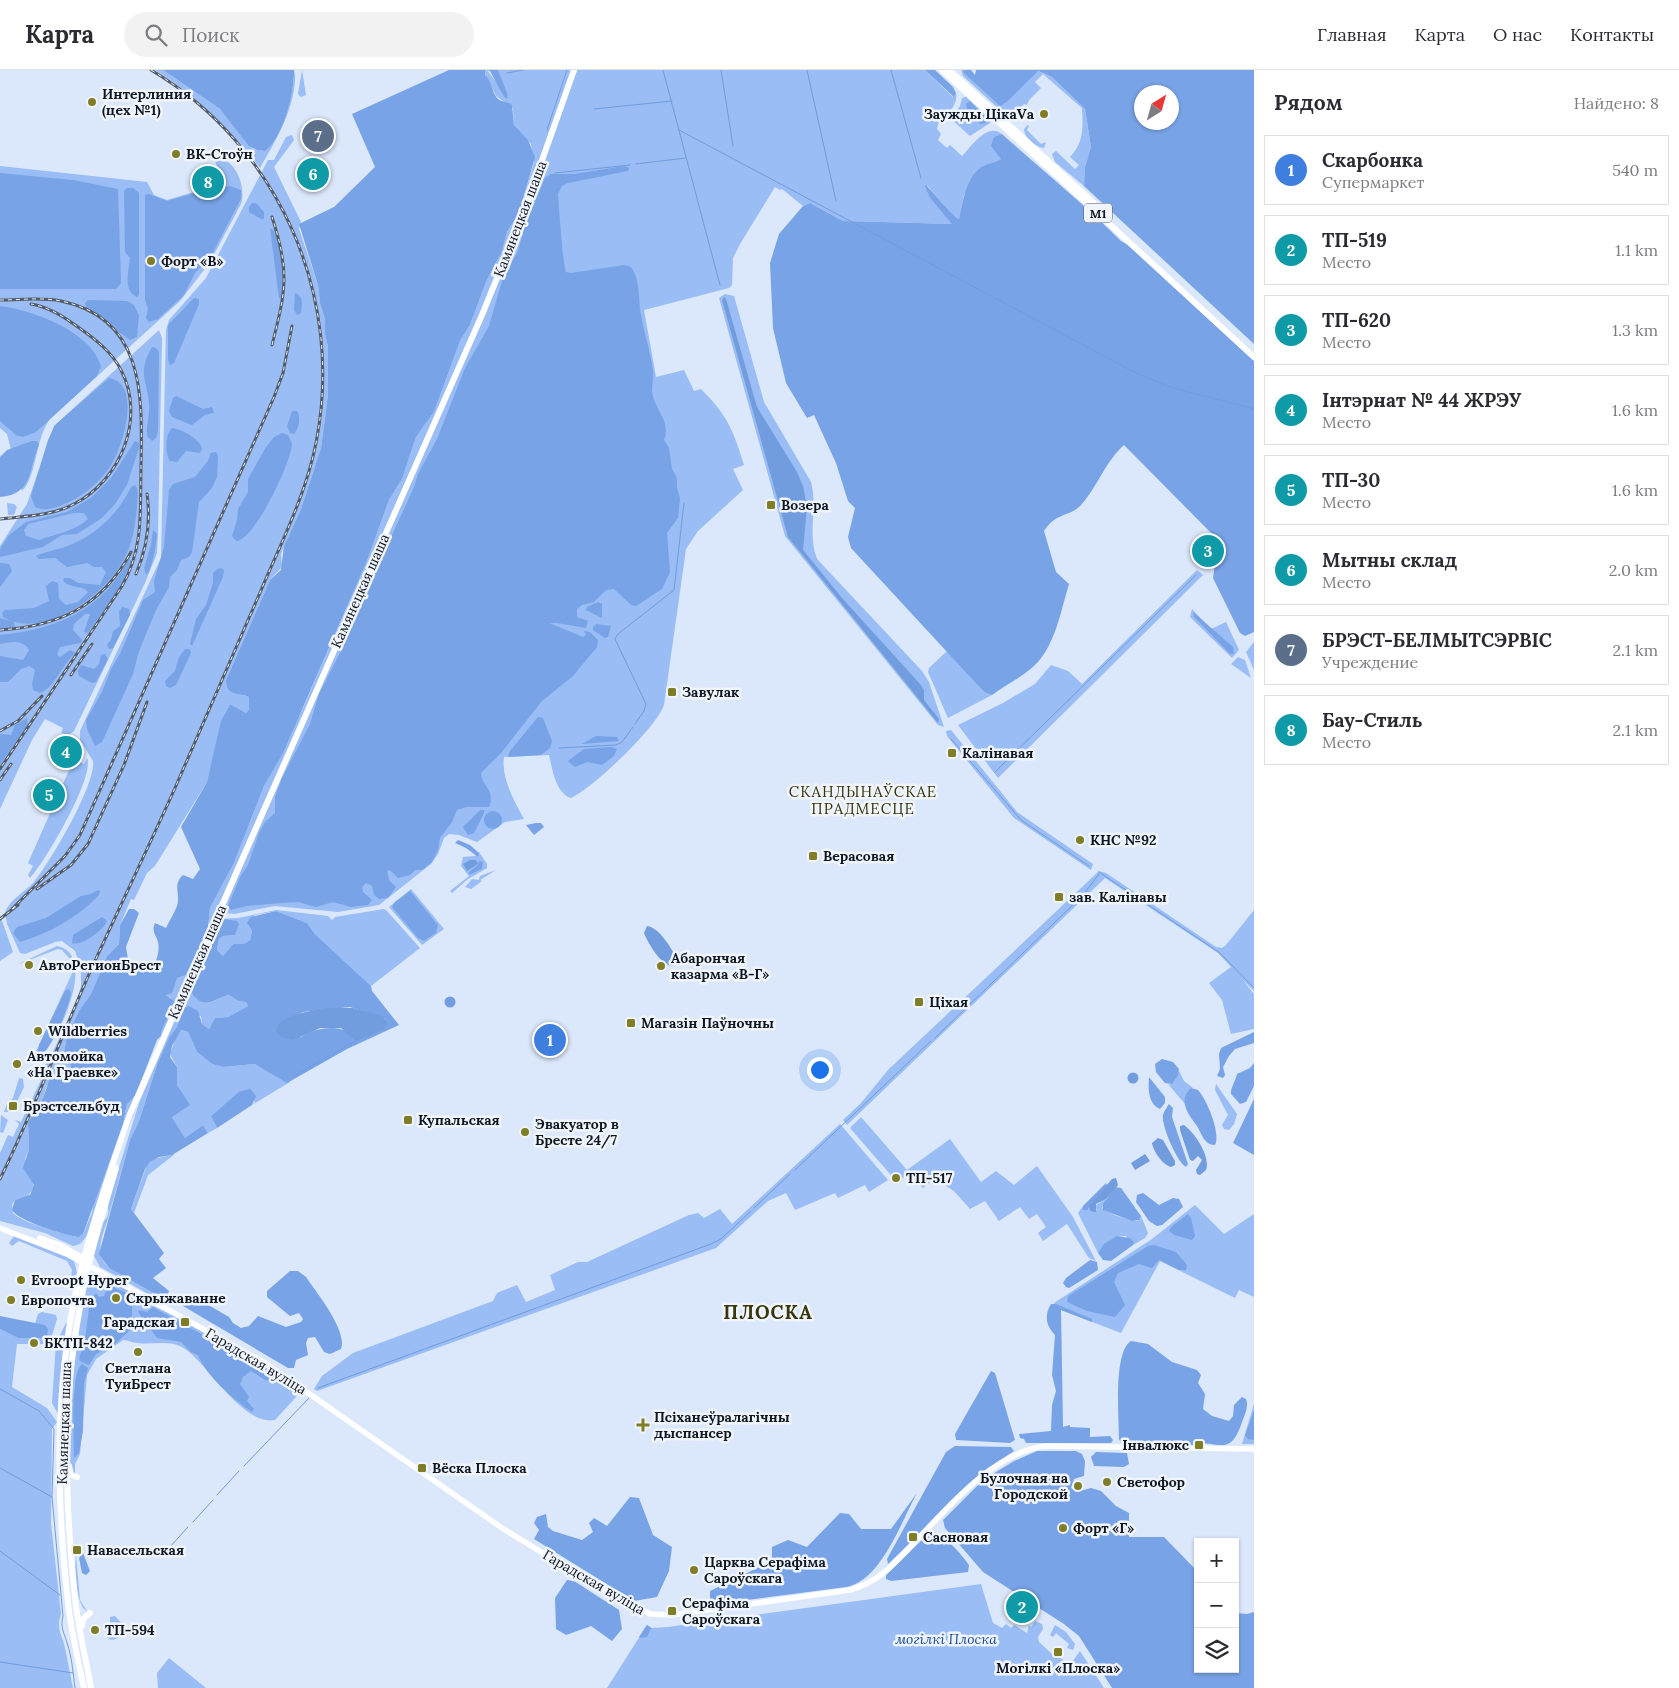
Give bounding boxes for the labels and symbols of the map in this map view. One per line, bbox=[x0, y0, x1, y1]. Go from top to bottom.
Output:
place label: Интерлиния (цех №1) bbox=[102, 85, 191, 119]
north arrow bbox=[1134, 85, 1179, 130]
marker: Интерлиния (цех №1) bbox=[86, 96, 98, 108]
place label: Заужды ЦікаVа bbox=[924, 105, 1035, 123]
marker: Заужды ЦікаVа bbox=[1038, 108, 1050, 120]
pin: 7 bbox=[302, 117, 334, 155]
place label: ВК-Стоўн bbox=[186, 145, 253, 163]
marker: ВК-Стоўн bbox=[170, 148, 182, 160]
pin: 6 bbox=[297, 155, 329, 193]
street label: Камянецкая шаша bbox=[489, 158, 551, 280]
pin: 8 bbox=[192, 163, 224, 201]
road number: М1 bbox=[1084, 204, 1112, 222]
place label: Форт «В» bbox=[161, 252, 223, 270]
marker: Форт «В» bbox=[145, 255, 157, 267]
place label: Возера bbox=[781, 496, 829, 514]
marker: Возера bbox=[765, 499, 777, 511]
street label: Камянецкая шаша bbox=[327, 531, 393, 651]
pin: 3 bbox=[1192, 532, 1224, 570]
place label: Завулак bbox=[682, 683, 740, 701]
marker: Завулак bbox=[666, 686, 678, 698]
pin: 4 bbox=[50, 733, 82, 771]
place label: Калінавая bbox=[962, 744, 1034, 762]
marker: Калінавая bbox=[946, 747, 958, 759]
pin: 5 bbox=[33, 776, 65, 814]
district label: СКАНДЫНАЎСКАЕ ПРАДМЕСЦЕ bbox=[789, 782, 937, 818]
place label: КНС №92 bbox=[1090, 831, 1156, 849]
marker: КНС №92 bbox=[1074, 834, 1086, 846]
place label: Верасовая bbox=[823, 847, 894, 865]
marker: Верасовая bbox=[807, 850, 819, 862]
place label: зав. Калінавы bbox=[1069, 888, 1167, 906]
marker: зав. Калінавы bbox=[1053, 891, 1065, 903]
street label: Камянецкая шаша bbox=[164, 902, 230, 1022]
place label: Абарончая казарма «В-Г» bbox=[671, 949, 769, 983]
place label: АвтоРегионБрест bbox=[39, 956, 162, 974]
marker: АвтоРегионБрест bbox=[23, 959, 35, 971]
marker: Абарончая казарма «В-Г» bbox=[655, 960, 667, 972]
place label: Ціхая bbox=[929, 993, 968, 1011]
marker: Ціхая bbox=[913, 996, 925, 1008]
place label: Магазін Паўночны bbox=[641, 1014, 774, 1032]
marker: Магазін Паўночны bbox=[625, 1017, 637, 1029]
pin: 1 bbox=[534, 1021, 566, 1059]
place label: Wildberries bbox=[48, 1022, 127, 1040]
marker: Wildberries bbox=[32, 1025, 44, 1037]
place label: Автомойка «На Граевке» bbox=[27, 1047, 118, 1081]
your location bbox=[807, 1057, 833, 1083]
marker: Автомойка «На Граевке» bbox=[11, 1058, 23, 1070]
place label: Брэстсельбуд bbox=[23, 1097, 120, 1115]
marker: Брэстсельбуд bbox=[7, 1100, 19, 1112]
place label: Купальская bbox=[418, 1111, 500, 1129]
marker: Купальская bbox=[402, 1114, 414, 1126]
place label: Эвакуатор в Бресте 24/7 bbox=[535, 1115, 619, 1149]
marker: Эвакуатор в Бресте 24/7 bbox=[519, 1126, 531, 1138]
place label: ТП-517 bbox=[906, 1169, 953, 1187]
marker: ТП-517 bbox=[890, 1172, 902, 1184]
place label: Evroopt Hyper bbox=[31, 1271, 129, 1289]
marker: Evroopt Hyper bbox=[15, 1274, 27, 1286]
place label: Скрыжаванне bbox=[126, 1289, 226, 1307]
place label: Европочта bbox=[21, 1291, 95, 1309]
marker: Скрыжаванне bbox=[110, 1292, 122, 1304]
marker: Европочта bbox=[5, 1294, 17, 1306]
district label: ПЛОСКА bbox=[723, 1300, 813, 1324]
place label: Гарадская bbox=[103, 1313, 175, 1331]
marker: Гарадская bbox=[179, 1316, 191, 1328]
street label: Гарадская вуліца bbox=[202, 1324, 310, 1398]
place label: БКТП-842 bbox=[44, 1334, 113, 1352]
marker: БКТП-842 bbox=[28, 1337, 40, 1349]
marker: Светлана ТуиБрест bbox=[132, 1346, 144, 1358]
place label: Светлана ТуиБрест bbox=[105, 1359, 172, 1393]
street label: Камянецкая шаша bbox=[53, 1361, 75, 1485]
place label: Псіханеўралагічны дыспансер bbox=[654, 1408, 790, 1442]
marker: Псіханеўралагічны дыспансер bbox=[636, 1418, 650, 1432]
place label: Інвалюкс bbox=[1122, 1436, 1190, 1454]
marker: Інвалюкс bbox=[1193, 1439, 1205, 1451]
place label: Вёска Плоска bbox=[432, 1459, 527, 1477]
marker: Вёска Плоска bbox=[416, 1462, 428, 1474]
place label: Булочная на Городской bbox=[980, 1469, 1069, 1503]
place label: Светофор bbox=[1117, 1473, 1185, 1491]
marker: Светофор bbox=[1101, 1476, 1113, 1488]
marker: Булочная на Городской bbox=[1072, 1480, 1084, 1492]
place label: Форт «Г» bbox=[1073, 1519, 1134, 1537]
marker: Форт «Г» bbox=[1057, 1522, 1069, 1534]
place label: Сасновая bbox=[923, 1528, 988, 1546]
marker: Сасновая bbox=[907, 1531, 919, 1543]
place label: Навасельская bbox=[87, 1541, 184, 1559]
marker: Навасельская bbox=[71, 1544, 83, 1556]
street label: Гарадская вуліца bbox=[540, 1545, 648, 1619]
place label: Царква Серафіма Сароўскага bbox=[704, 1553, 826, 1587]
marker: Царква Серафіма Сароўскага bbox=[688, 1564, 700, 1576]
pin: 2 bbox=[1006, 1588, 1038, 1626]
place label: Серафіма Сароўскага bbox=[682, 1594, 761, 1628]
marker: Серафіма Сароўскага bbox=[666, 1605, 678, 1617]
place label: ТП-594 bbox=[105, 1621, 155, 1639]
marker: ТП-594 bbox=[89, 1624, 101, 1636]
park label: могілкі Плоска bbox=[894, 1630, 997, 1648]
marker: Могілкі «Плоска» bbox=[1052, 1646, 1064, 1658]
place label: Могілкі «Плоска» bbox=[996, 1659, 1120, 1677]

